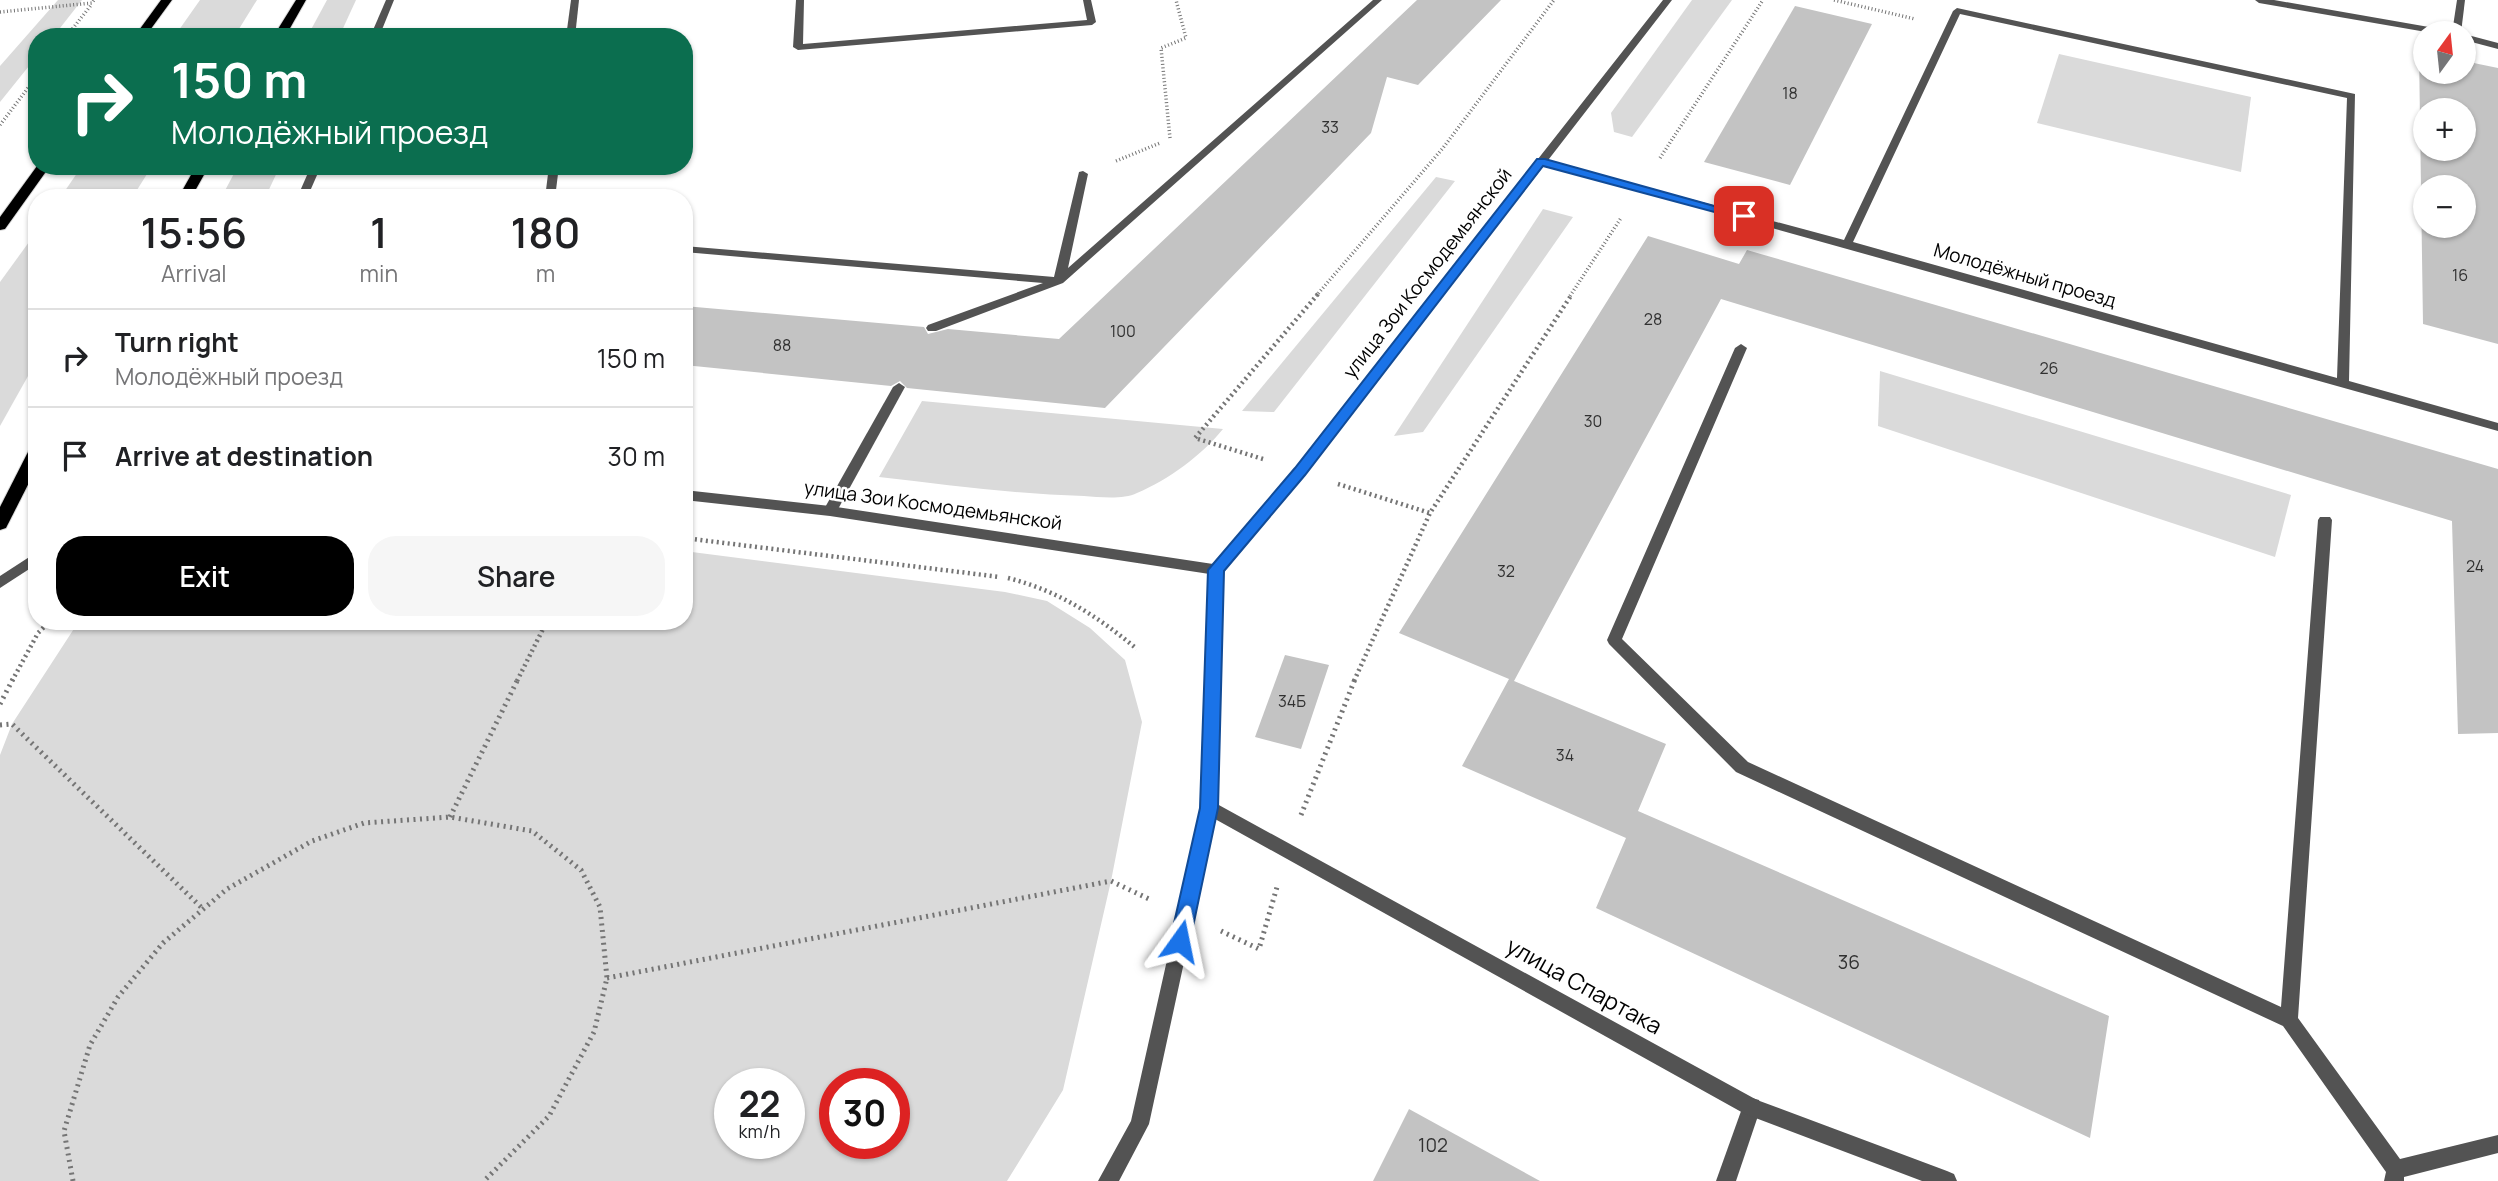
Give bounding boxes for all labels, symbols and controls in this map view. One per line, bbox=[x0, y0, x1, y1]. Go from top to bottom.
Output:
north arrow bbox=[2413, 21, 2476, 84]
map controls bbox=[2413, 21, 2476, 238]
text: 150 m bbox=[171, 46, 307, 113]
icon: right bbox=[56, 56, 147, 147]
house number: 18 bbox=[1782, 82, 1798, 104]
button: + bbox=[2413, 98, 2476, 161]
text: Молодёжный проезд bbox=[171, 110, 488, 154]
house number: 33 bbox=[1321, 116, 1339, 138]
street label: улица Зои Космодемьянской bbox=[1337, 162, 1517, 384]
button: − bbox=[2413, 175, 2476, 238]
pin bbox=[1714, 186, 1774, 246]
icon: arrive bbox=[1725, 197, 1763, 235]
text: 15:56 bbox=[140, 203, 247, 261]
text: 1 bbox=[370, 203, 388, 261]
text: 180 bbox=[511, 203, 581, 261]
street label: Молодёжный проезд bbox=[1931, 237, 2119, 313]
text: Arrival bbox=[161, 257, 227, 289]
text: min bbox=[360, 257, 398, 289]
text: m bbox=[536, 257, 555, 289]
house number: 16 bbox=[2452, 264, 2468, 286]
house number: 28 bbox=[1644, 308, 1662, 330]
house number: 100 bbox=[1110, 320, 1136, 342]
text: Turn right bbox=[115, 324, 239, 360]
house number: 88 bbox=[773, 334, 791, 356]
icon: right bbox=[56, 339, 94, 377]
text: 150 m bbox=[597, 340, 665, 376]
house number: 26 bbox=[2039, 357, 2059, 379]
text: Молодёжный проезд bbox=[115, 360, 343, 392]
house number: 30 bbox=[1584, 410, 1602, 432]
icon: arrive bbox=[56, 437, 94, 475]
text: Arrive at destination bbox=[115, 438, 373, 474]
text: 30 m bbox=[608, 438, 665, 474]
street label: улица Зои Космодемьянской bbox=[802, 474, 1064, 536]
button: Exit bbox=[56, 536, 354, 616]
button: Share bbox=[368, 536, 665, 616]
house number: 24 bbox=[2466, 555, 2484, 577]
house number: 32 bbox=[1497, 560, 1515, 582]
house number: 34Б bbox=[1278, 690, 1306, 712]
house number: 34 bbox=[1556, 744, 1574, 766]
position arrow bbox=[1143, 904, 1217, 978]
street label: улица Спартака bbox=[1501, 929, 1668, 1041]
house number: 36 bbox=[1838, 949, 1860, 975]
speed limit sign: 30 bbox=[819, 1068, 910, 1159]
text: 22 bbox=[739, 1080, 780, 1128]
text: km/h bbox=[739, 1119, 780, 1143]
house number: 102 bbox=[1418, 1132, 1448, 1158]

